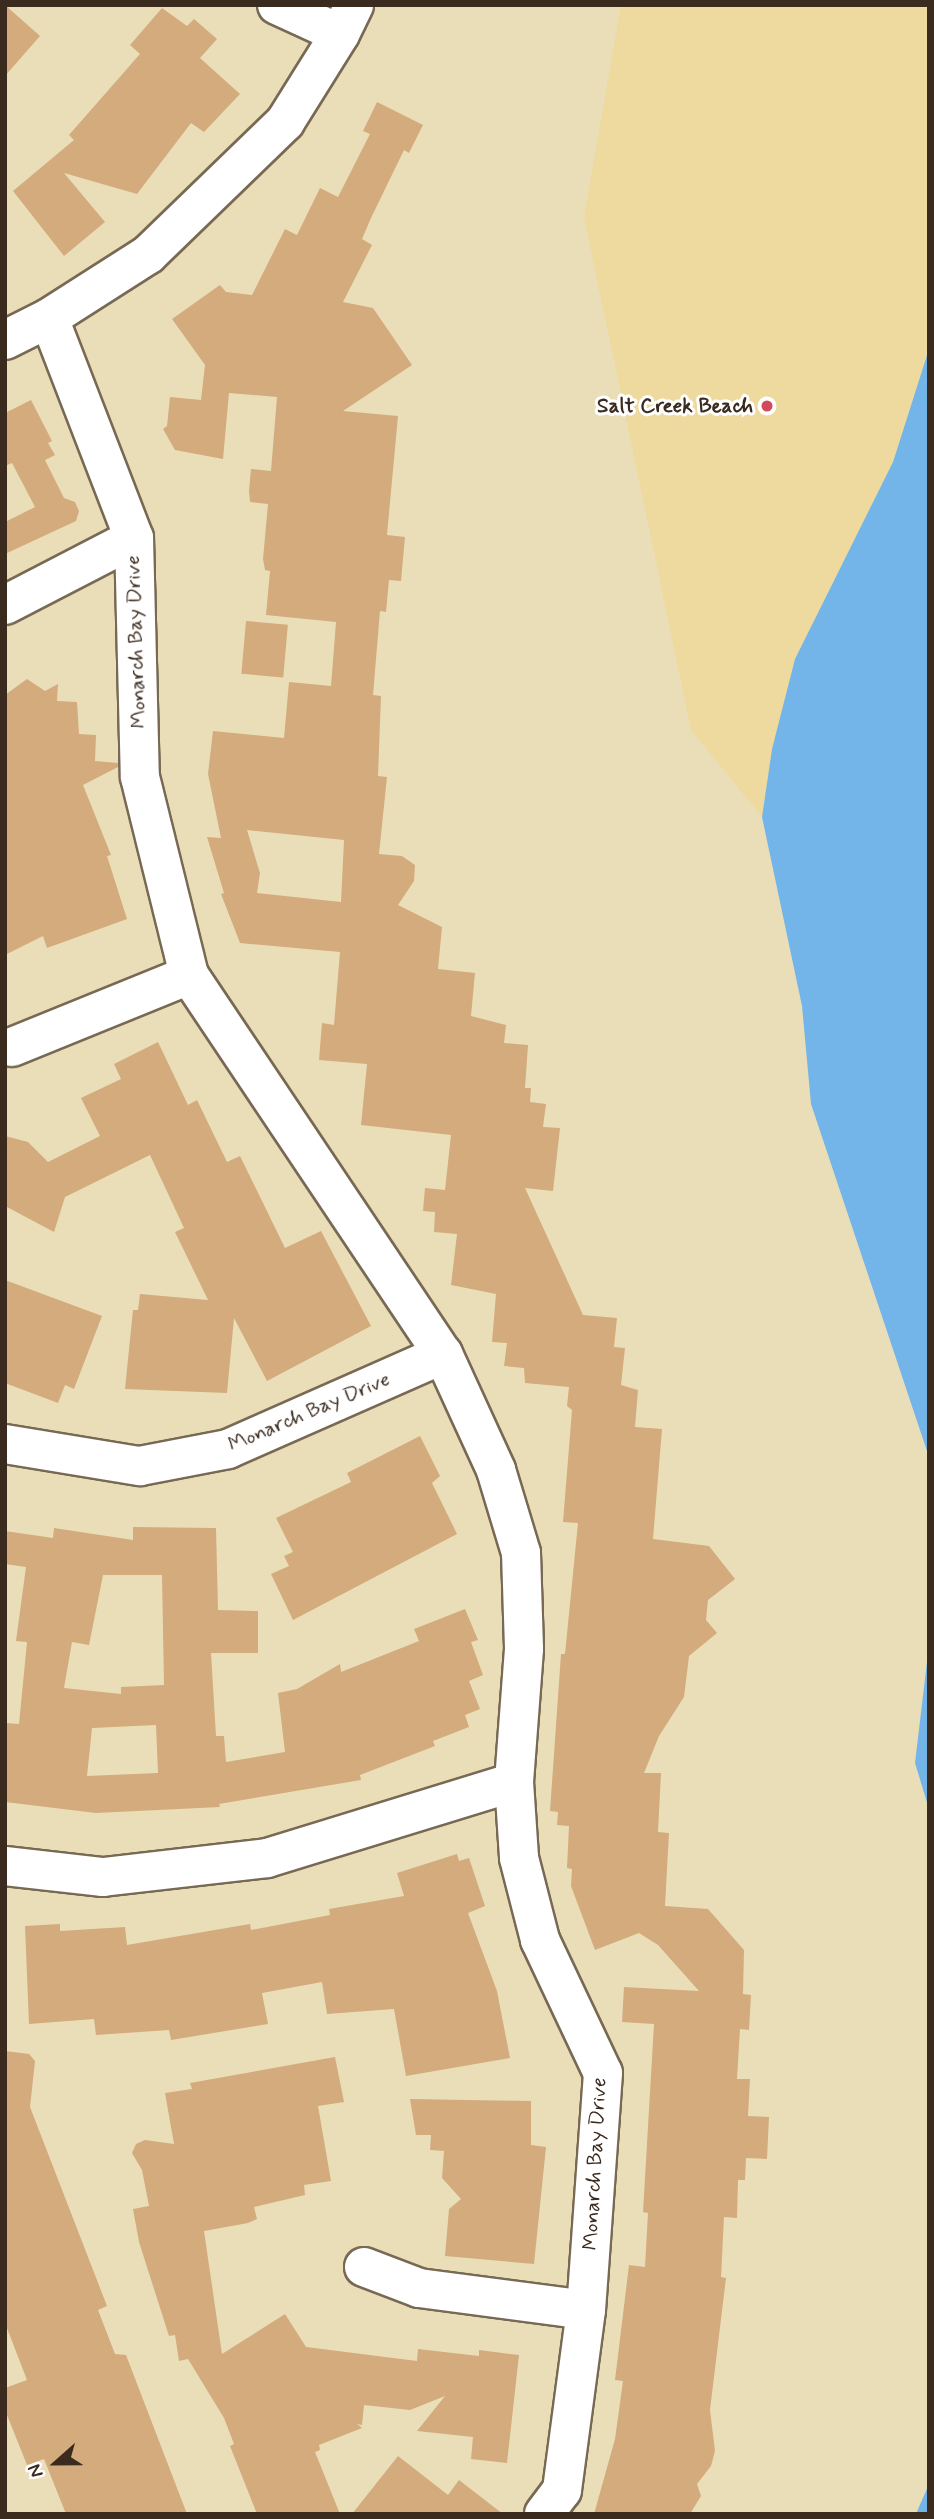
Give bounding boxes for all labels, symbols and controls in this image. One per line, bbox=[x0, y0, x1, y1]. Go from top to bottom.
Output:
place label: Salt Creek Beach bbox=[597, 393, 753, 419]
marker: Salt Creek Beach bbox=[759, 398, 775, 414]
street label: Monarch Bay Drive bbox=[120, 556, 152, 728]
street label: Monarch Bay Drive bbox=[225, 1367, 393, 1457]
street label: Monarch Bay Drive bbox=[578, 2078, 612, 2250]
north arrow bbox=[21, 2428, 91, 2498]
text: N bbox=[22, 2460, 50, 2481]

